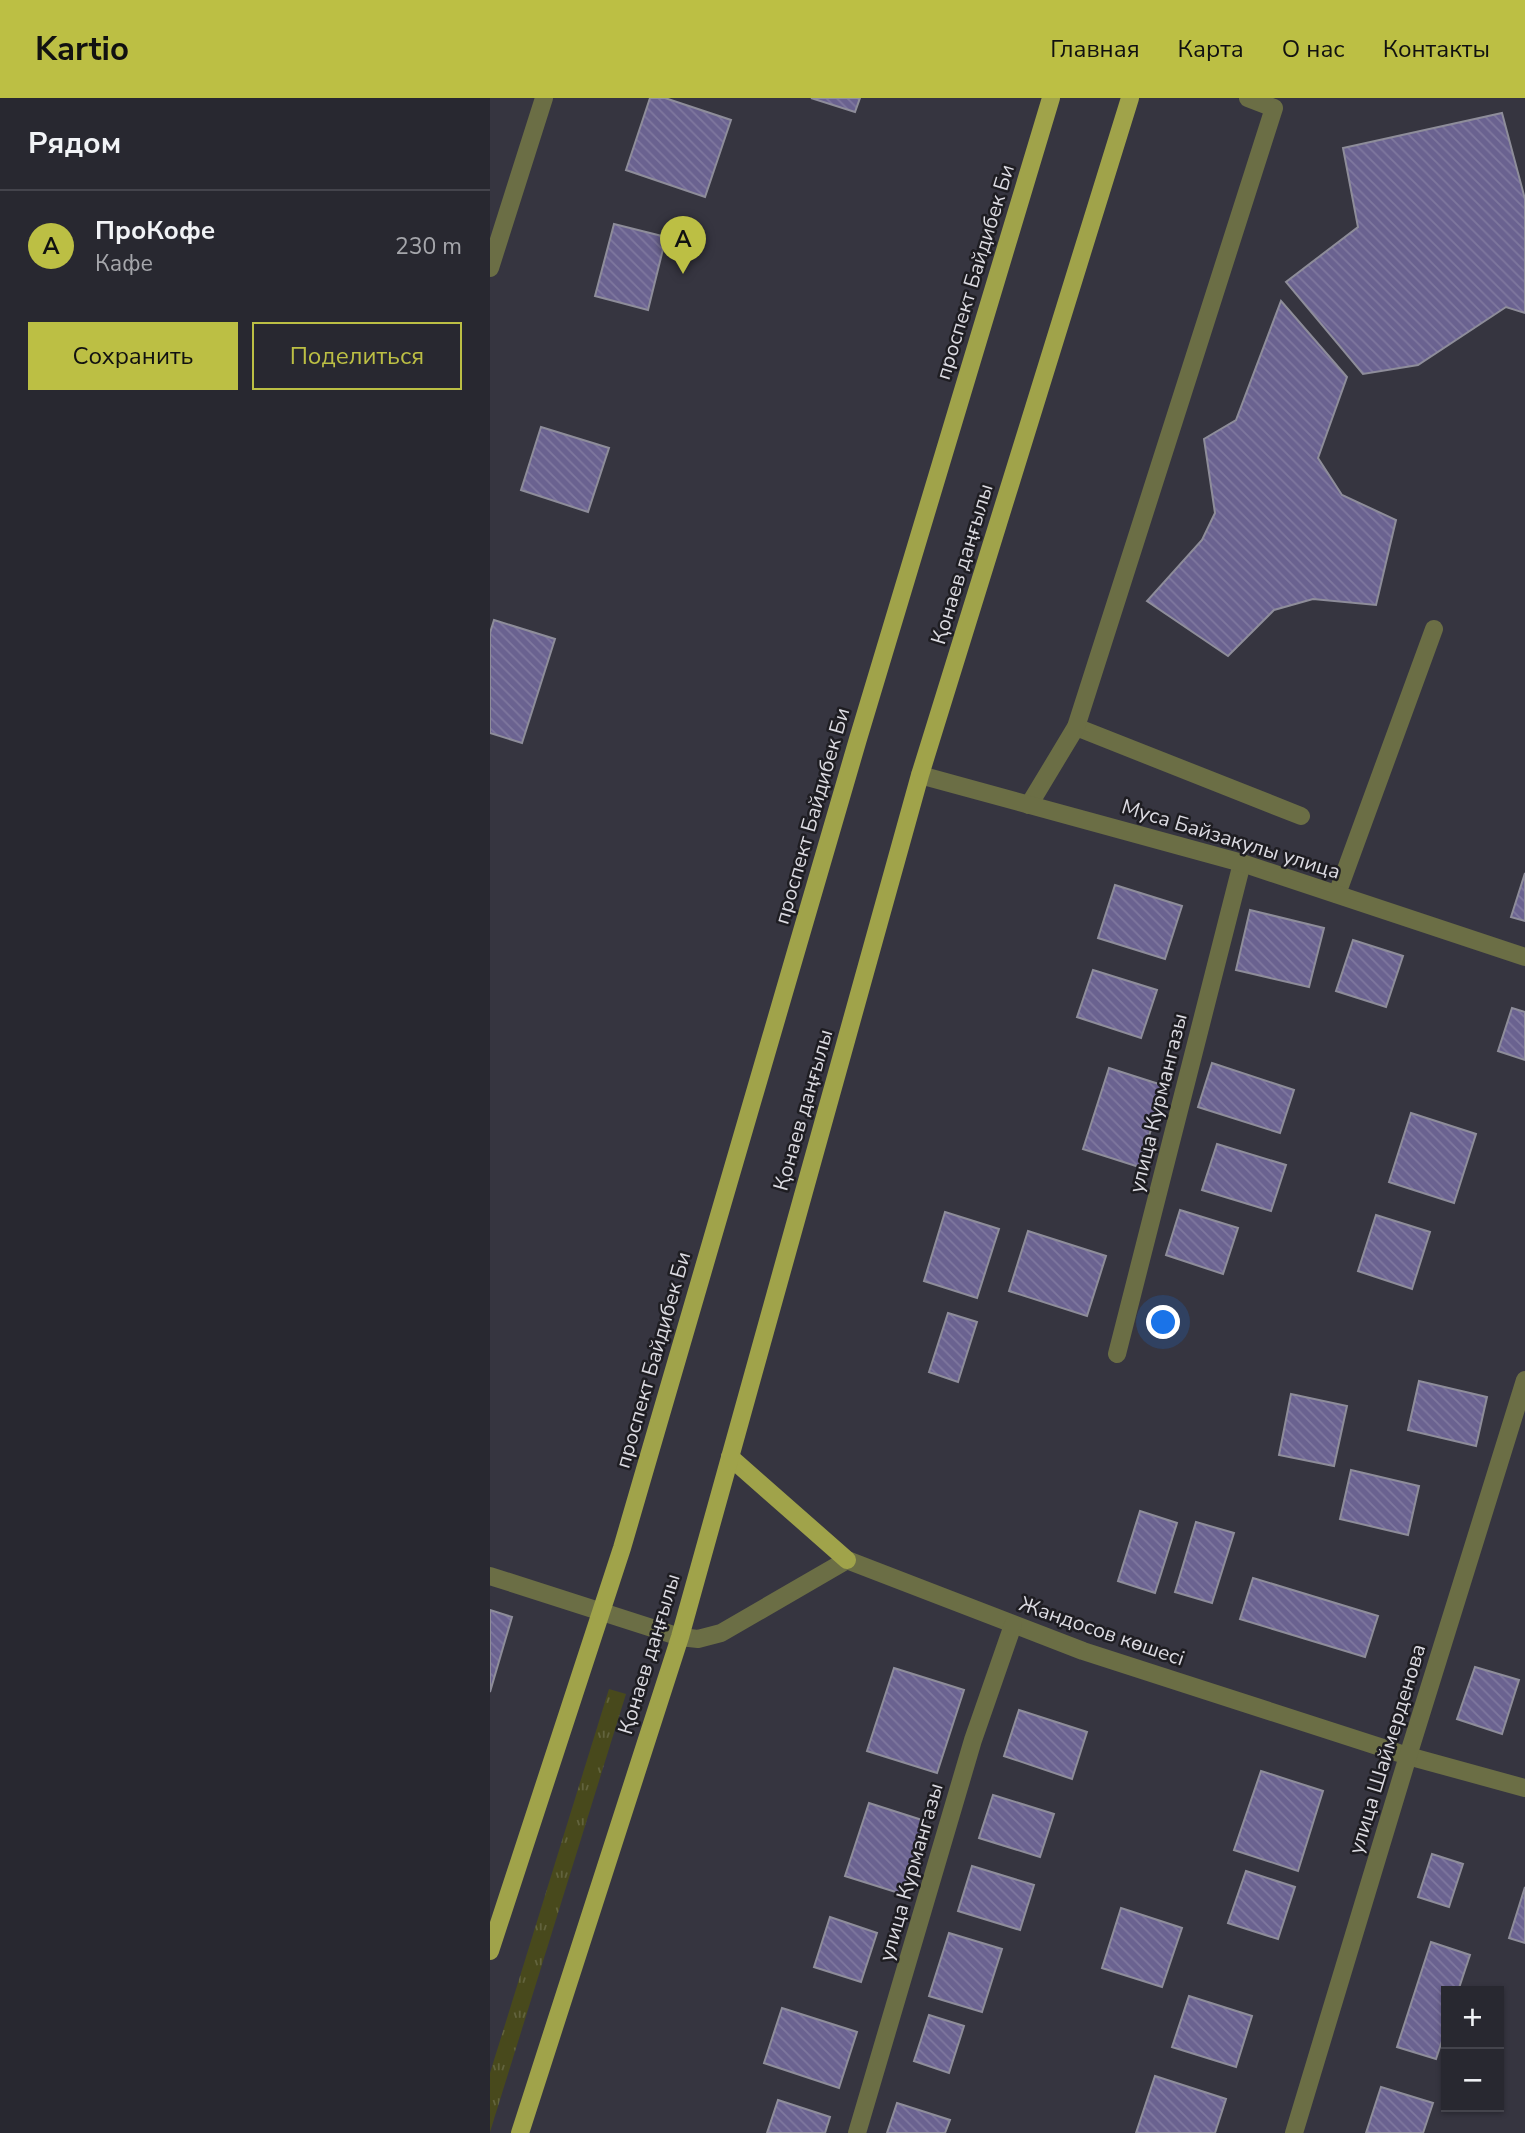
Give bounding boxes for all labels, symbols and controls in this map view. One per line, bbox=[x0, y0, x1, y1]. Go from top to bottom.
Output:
text: Kartio bbox=[35, 27, 129, 72]
text: Главная bbox=[1050, 33, 1140, 65]
text: Карта bbox=[1178, 33, 1244, 65]
text: О нас bbox=[1282, 33, 1345, 65]
text: Контакты bbox=[1383, 33, 1490, 65]
text: Рядом bbox=[28, 123, 121, 164]
street label: проспект Байдибек Би bbox=[929, 161, 1021, 383]
text: ПроКофе bbox=[95, 213, 215, 248]
pin: A bbox=[660, 216, 706, 274]
text: A bbox=[42, 231, 60, 262]
text: 230 m bbox=[395, 231, 462, 262]
text: Кафе bbox=[95, 248, 153, 279]
button: Сохранить bbox=[28, 322, 238, 390]
button: Поделиться bbox=[252, 322, 462, 390]
street label: Қонаев даңғылы bbox=[924, 480, 1000, 648]
street label: проспект Байдибек Би bbox=[768, 705, 856, 927]
street label: Муса Байзакулы улица bbox=[1118, 792, 1344, 886]
street label: улица Курмангазы bbox=[1122, 1010, 1194, 1196]
street label: Қонаев даңғылы bbox=[767, 1026, 839, 1194]
street label: проспект Байдибек Би bbox=[609, 1249, 697, 1471]
your location bbox=[1146, 1305, 1180, 1339]
street label: Қонаев даңғылы bbox=[611, 1570, 687, 1738]
street label: Жандосов көшесі bbox=[1016, 1590, 1188, 1672]
street label: улица Шаймерденова bbox=[1342, 1641, 1432, 1857]
street label: улица Курмангазы bbox=[872, 1780, 950, 1964]
map controls bbox=[1441, 1986, 1504, 2112]
button: + bbox=[1441, 1986, 1504, 2049]
button: − bbox=[1441, 2049, 1504, 2112]

